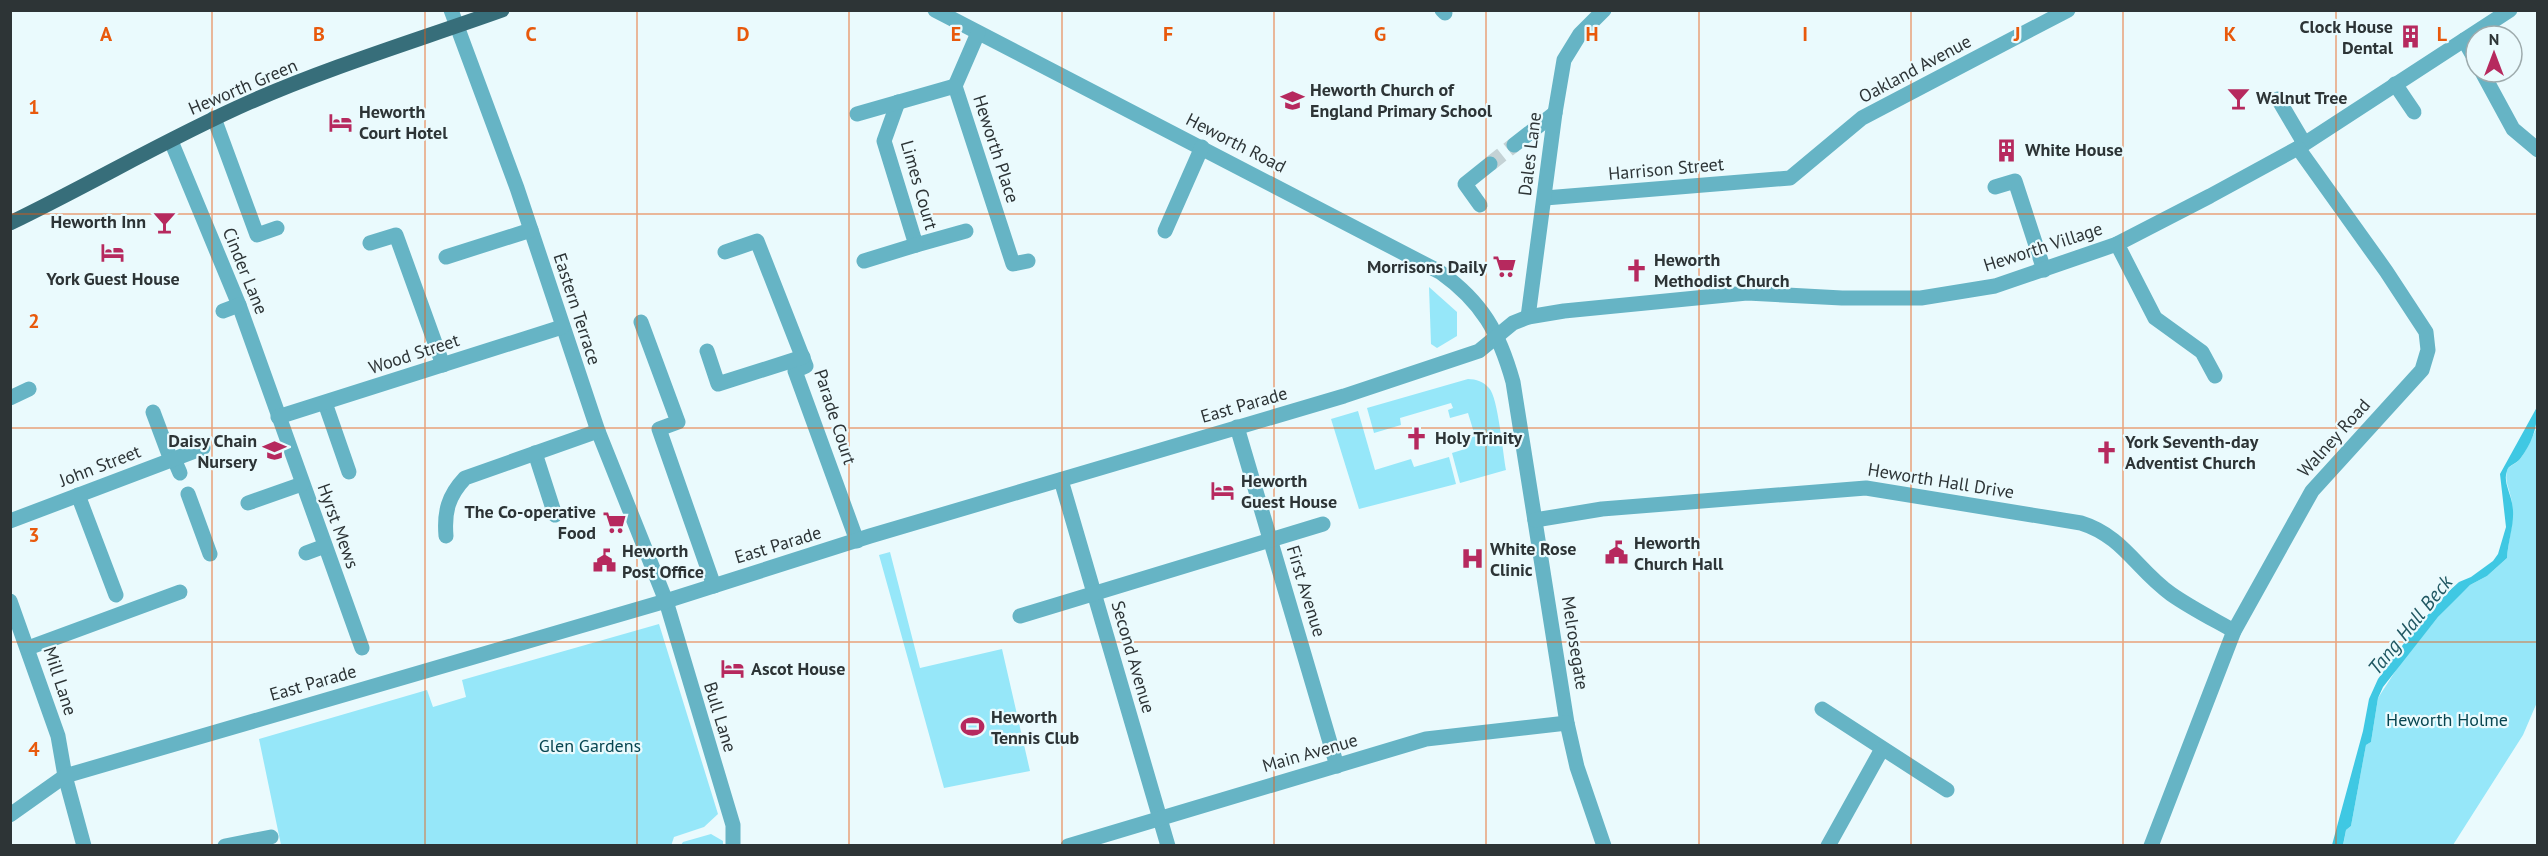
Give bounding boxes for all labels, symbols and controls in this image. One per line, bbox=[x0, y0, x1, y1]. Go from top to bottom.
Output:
place label: Clock House Dental bbox=[2300, 15, 2394, 59]
text: A bbox=[100, 21, 113, 47]
text: B bbox=[313, 21, 325, 47]
text: C bbox=[525, 21, 537, 47]
text: D bbox=[737, 21, 750, 47]
text: E bbox=[951, 21, 961, 47]
text: F bbox=[1163, 21, 1173, 47]
text: G bbox=[1374, 21, 1386, 47]
text: H bbox=[1585, 21, 1599, 47]
text: I bbox=[1802, 21, 1808, 47]
text: J bbox=[2013, 21, 2020, 47]
text: K bbox=[2224, 21, 2237, 47]
text: L bbox=[2437, 21, 2448, 47]
building icon: Clock House Dental bbox=[2398, 24, 2424, 50]
north arrow bbox=[2464, 24, 2524, 84]
street label: Oakland Avenue bbox=[1855, 29, 1975, 108]
text: N bbox=[2489, 29, 2499, 49]
street label: Heworth Green bbox=[185, 53, 301, 120]
place label: Heworth Church of England Primary School bbox=[1310, 78, 1493, 122]
bar icon: Walnut Tree bbox=[2225, 85, 2251, 111]
place label: Walnut Tree bbox=[2256, 86, 2347, 109]
school or university icon: Heworth Church of England Primary School bbox=[1279, 87, 1305, 113]
street label: Heworth Place bbox=[968, 92, 1025, 206]
text: 1 bbox=[28, 94, 40, 120]
place label: Heworth Court Hotel bbox=[359, 100, 448, 144]
street label: Heworth Road bbox=[1182, 108, 1290, 178]
hotel icon: Heworth Court Hotel bbox=[328, 109, 354, 135]
street label: Dales Lane bbox=[1513, 111, 1546, 197]
street label: Limes Court bbox=[896, 137, 943, 232]
building icon: White House bbox=[1994, 137, 2020, 163]
place label: White House bbox=[2025, 138, 2123, 161]
street label: Harrison Street bbox=[1607, 152, 1725, 185]
bar icon: Heworth Inn bbox=[151, 209, 177, 235]
place label: Heworth Inn bbox=[50, 210, 146, 233]
street label: Heworth Village bbox=[1980, 216, 2105, 277]
street label: Cinder Lane bbox=[218, 224, 273, 318]
hotel icon: York Guest House bbox=[100, 240, 126, 266]
place label: Heworth Methodist Church bbox=[1654, 248, 1790, 292]
street label: Eastern Terrace bbox=[549, 250, 606, 368]
supermarket icon: Morrisons Daily bbox=[1492, 254, 1518, 280]
place label: Morrisons Daily bbox=[1367, 255, 1487, 278]
church icon: Heworth Methodist Church bbox=[1623, 257, 1649, 283]
place label: York Guest House bbox=[45, 267, 180, 290]
text: 2 bbox=[28, 308, 40, 334]
street label: Wood Street bbox=[366, 328, 462, 379]
street label: Parade Court bbox=[809, 366, 862, 467]
street label: East Parade bbox=[1198, 381, 1290, 428]
street label: Walney Road bbox=[2292, 394, 2375, 482]
church icon: Holy Trinity bbox=[1404, 425, 1430, 451]
place label: Holy Trinity bbox=[1435, 426, 1523, 449]
place label: Daisy Chain Nursery bbox=[168, 429, 257, 473]
place label: York Seventh-day Adventist Church bbox=[2124, 430, 2259, 474]
school or university icon: Daisy Chain Nursery bbox=[262, 438, 288, 464]
church icon: York Seventh-day Adventist Church bbox=[2094, 439, 2120, 465]
street label: John Street bbox=[55, 440, 144, 492]
street label: Heworth Hall Drive bbox=[1866, 458, 2016, 503]
place label: Heworth Guest House bbox=[1241, 469, 1337, 513]
hotel icon: Heworth Guest House bbox=[1210, 478, 1236, 504]
street label: Hyrst Mews bbox=[312, 480, 365, 572]
place label: The Co-operative Food bbox=[464, 500, 596, 544]
supermarket icon: The Co-operative Food bbox=[601, 509, 627, 535]
street label: East Parade bbox=[732, 520, 824, 569]
text: 3 bbox=[28, 522, 40, 548]
place label: Heworth Church Hall bbox=[1634, 531, 1724, 575]
place label: White Rose Clinic bbox=[1490, 537, 1576, 581]
place label: Heworth Post Office bbox=[622, 539, 704, 583]
public building icon: Heworth Church Hall bbox=[1603, 540, 1629, 566]
street label: First Avenue bbox=[1282, 542, 1331, 639]
hospital icon: White Rose Clinic bbox=[1459, 546, 1485, 572]
public building icon: Heworth Post Office bbox=[591, 548, 617, 574]
water label: Tang Hall Beck bbox=[2362, 569, 2459, 680]
street label: Melrosegate bbox=[1557, 594, 1594, 691]
street label: Second Avenue bbox=[1106, 598, 1161, 716]
street label: Mill Lane bbox=[39, 643, 82, 718]
hotel icon: Ascot House bbox=[720, 656, 746, 682]
place label: Ascot House bbox=[751, 657, 845, 680]
street label: East Parade bbox=[267, 659, 359, 706]
street label: Bull Lane bbox=[699, 679, 742, 755]
place label: Heworth Tennis Club bbox=[991, 705, 1079, 749]
park label: Heworth Holme bbox=[2386, 708, 2508, 731]
sports icon: Heworth Tennis Club bbox=[960, 714, 986, 740]
street label: Main Avenue bbox=[1259, 728, 1360, 777]
park label: Glen Gardens bbox=[539, 734, 641, 757]
text: 4 bbox=[28, 736, 40, 762]

